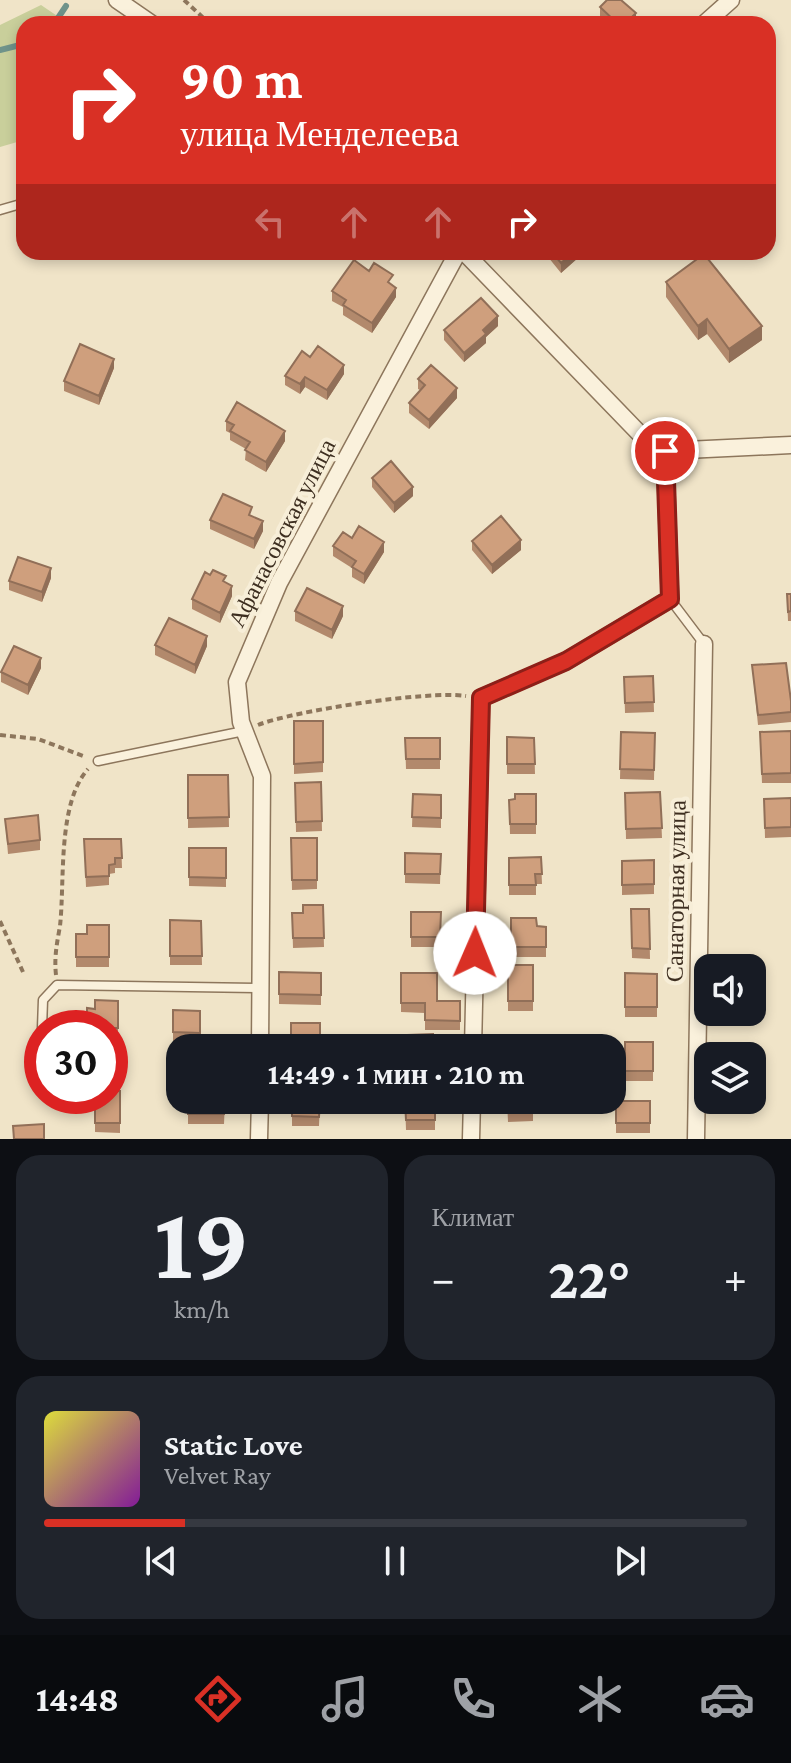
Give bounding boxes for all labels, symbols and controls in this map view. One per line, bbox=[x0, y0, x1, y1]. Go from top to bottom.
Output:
icon: right bbox=[48, 48, 152, 152]
text: 90 m bbox=[180, 48, 303, 110]
text: улица Менделеева bbox=[180, 114, 459, 154]
icon: left bbox=[248, 200, 292, 244]
icon: ahead bbox=[332, 200, 376, 244]
icon: ahead bbox=[416, 200, 460, 244]
icon: right bbox=[500, 200, 544, 244]
pin bbox=[631, 417, 699, 485]
icon: arrive bbox=[643, 429, 687, 473]
street label: Афанасовская улица bbox=[222, 434, 341, 631]
street label: Санаторная улица bbox=[660, 799, 691, 982]
position arrow bbox=[433, 911, 517, 995]
map controls bbox=[694, 954, 766, 1114]
button: sound bbox=[694, 954, 766, 1026]
speed limit sign: 30 bbox=[24, 1010, 128, 1114]
button: layers bbox=[694, 1042, 766, 1114]
text: 14:49 · 1 мин · 210 m bbox=[268, 1057, 524, 1090]
text: 19 bbox=[154, 1185, 250, 1300]
text: Климат bbox=[432, 1203, 514, 1232]
text: 22° bbox=[548, 1244, 631, 1311]
text: − bbox=[432, 1254, 455, 1302]
text: + bbox=[724, 1254, 747, 1302]
text: km/h bbox=[174, 1295, 230, 1324]
text: Static Love bbox=[164, 1428, 303, 1461]
text: Velvet Ray bbox=[164, 1461, 271, 1490]
icon: previous bbox=[139, 1539, 183, 1583]
icon: pause bbox=[373, 1539, 417, 1583]
icon: next bbox=[608, 1539, 652, 1583]
icon: directions bbox=[190, 1671, 246, 1727]
icon: music bbox=[317, 1671, 373, 1727]
icon: phone bbox=[445, 1671, 501, 1727]
icon: climate bbox=[572, 1671, 628, 1727]
icon: car bbox=[699, 1671, 755, 1727]
text: 14:48 bbox=[36, 1679, 119, 1719]

